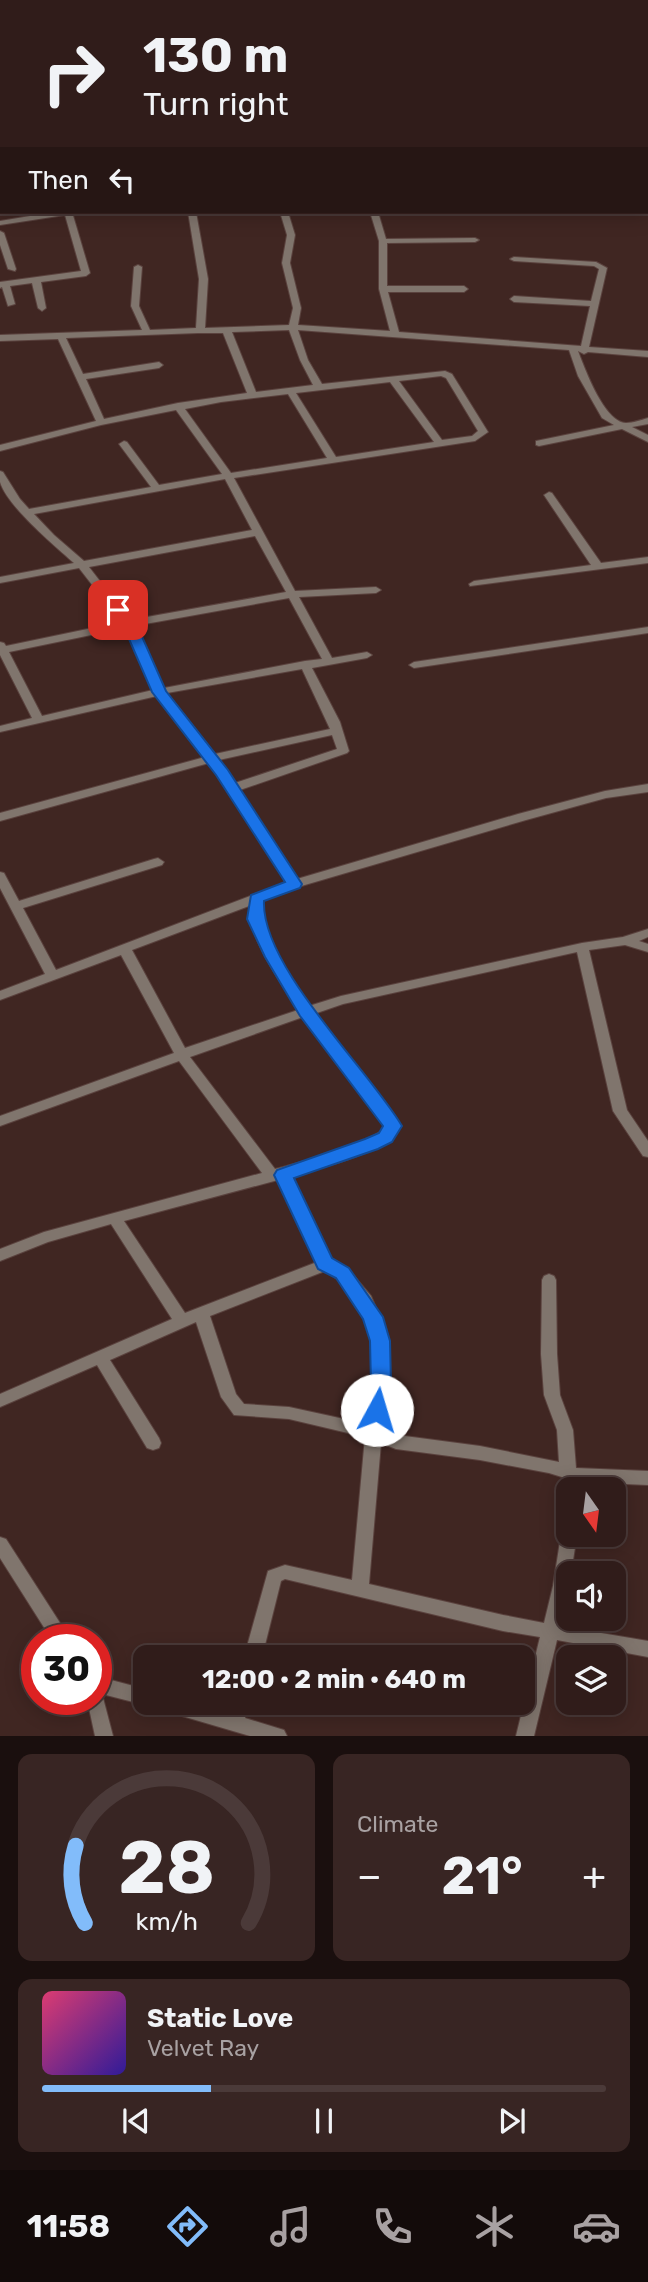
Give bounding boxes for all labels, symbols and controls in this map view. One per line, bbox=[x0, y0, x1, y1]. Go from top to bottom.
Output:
text: 130 m bbox=[143, 26, 288, 84]
icon: right bbox=[28, 28, 119, 119]
text: Turn right bbox=[143, 85, 288, 123]
icon: left bbox=[103, 161, 141, 199]
text: Then bbox=[28, 165, 89, 196]
pin bbox=[88, 580, 148, 640]
icon: arrive bbox=[99, 591, 137, 629]
position arrow bbox=[340, 1373, 414, 1447]
north arrow bbox=[556, 1477, 626, 1547]
map controls bbox=[556, 1477, 626, 1715]
button: sound bbox=[556, 1561, 626, 1631]
speed limit sign: 30 bbox=[21, 1624, 112, 1715]
button: layers bbox=[556, 1645, 626, 1715]
text: 12:00 · 2 min · 640 m bbox=[202, 1664, 466, 1695]
text: Climate bbox=[357, 1810, 438, 1838]
text: 28 bbox=[118, 1826, 215, 1912]
text: 21° bbox=[442, 1845, 523, 1907]
text: − bbox=[357, 1853, 382, 1899]
text: + bbox=[582, 1853, 606, 1899]
text: km/h bbox=[135, 1907, 198, 1936]
text: Static Love bbox=[147, 2003, 293, 2034]
text: Velvet Ray bbox=[147, 2034, 259, 2062]
icon: previous bbox=[117, 2102, 155, 2140]
icon: pause bbox=[305, 2102, 343, 2140]
icon: next bbox=[493, 2102, 531, 2140]
icon: directions bbox=[163, 2202, 212, 2251]
icon: music bbox=[266, 2202, 315, 2251]
icon: phone bbox=[368, 2202, 417, 2251]
icon: climate bbox=[470, 2202, 519, 2251]
icon: car bbox=[572, 2202, 621, 2251]
text: 11:58 bbox=[27, 2207, 110, 2245]

